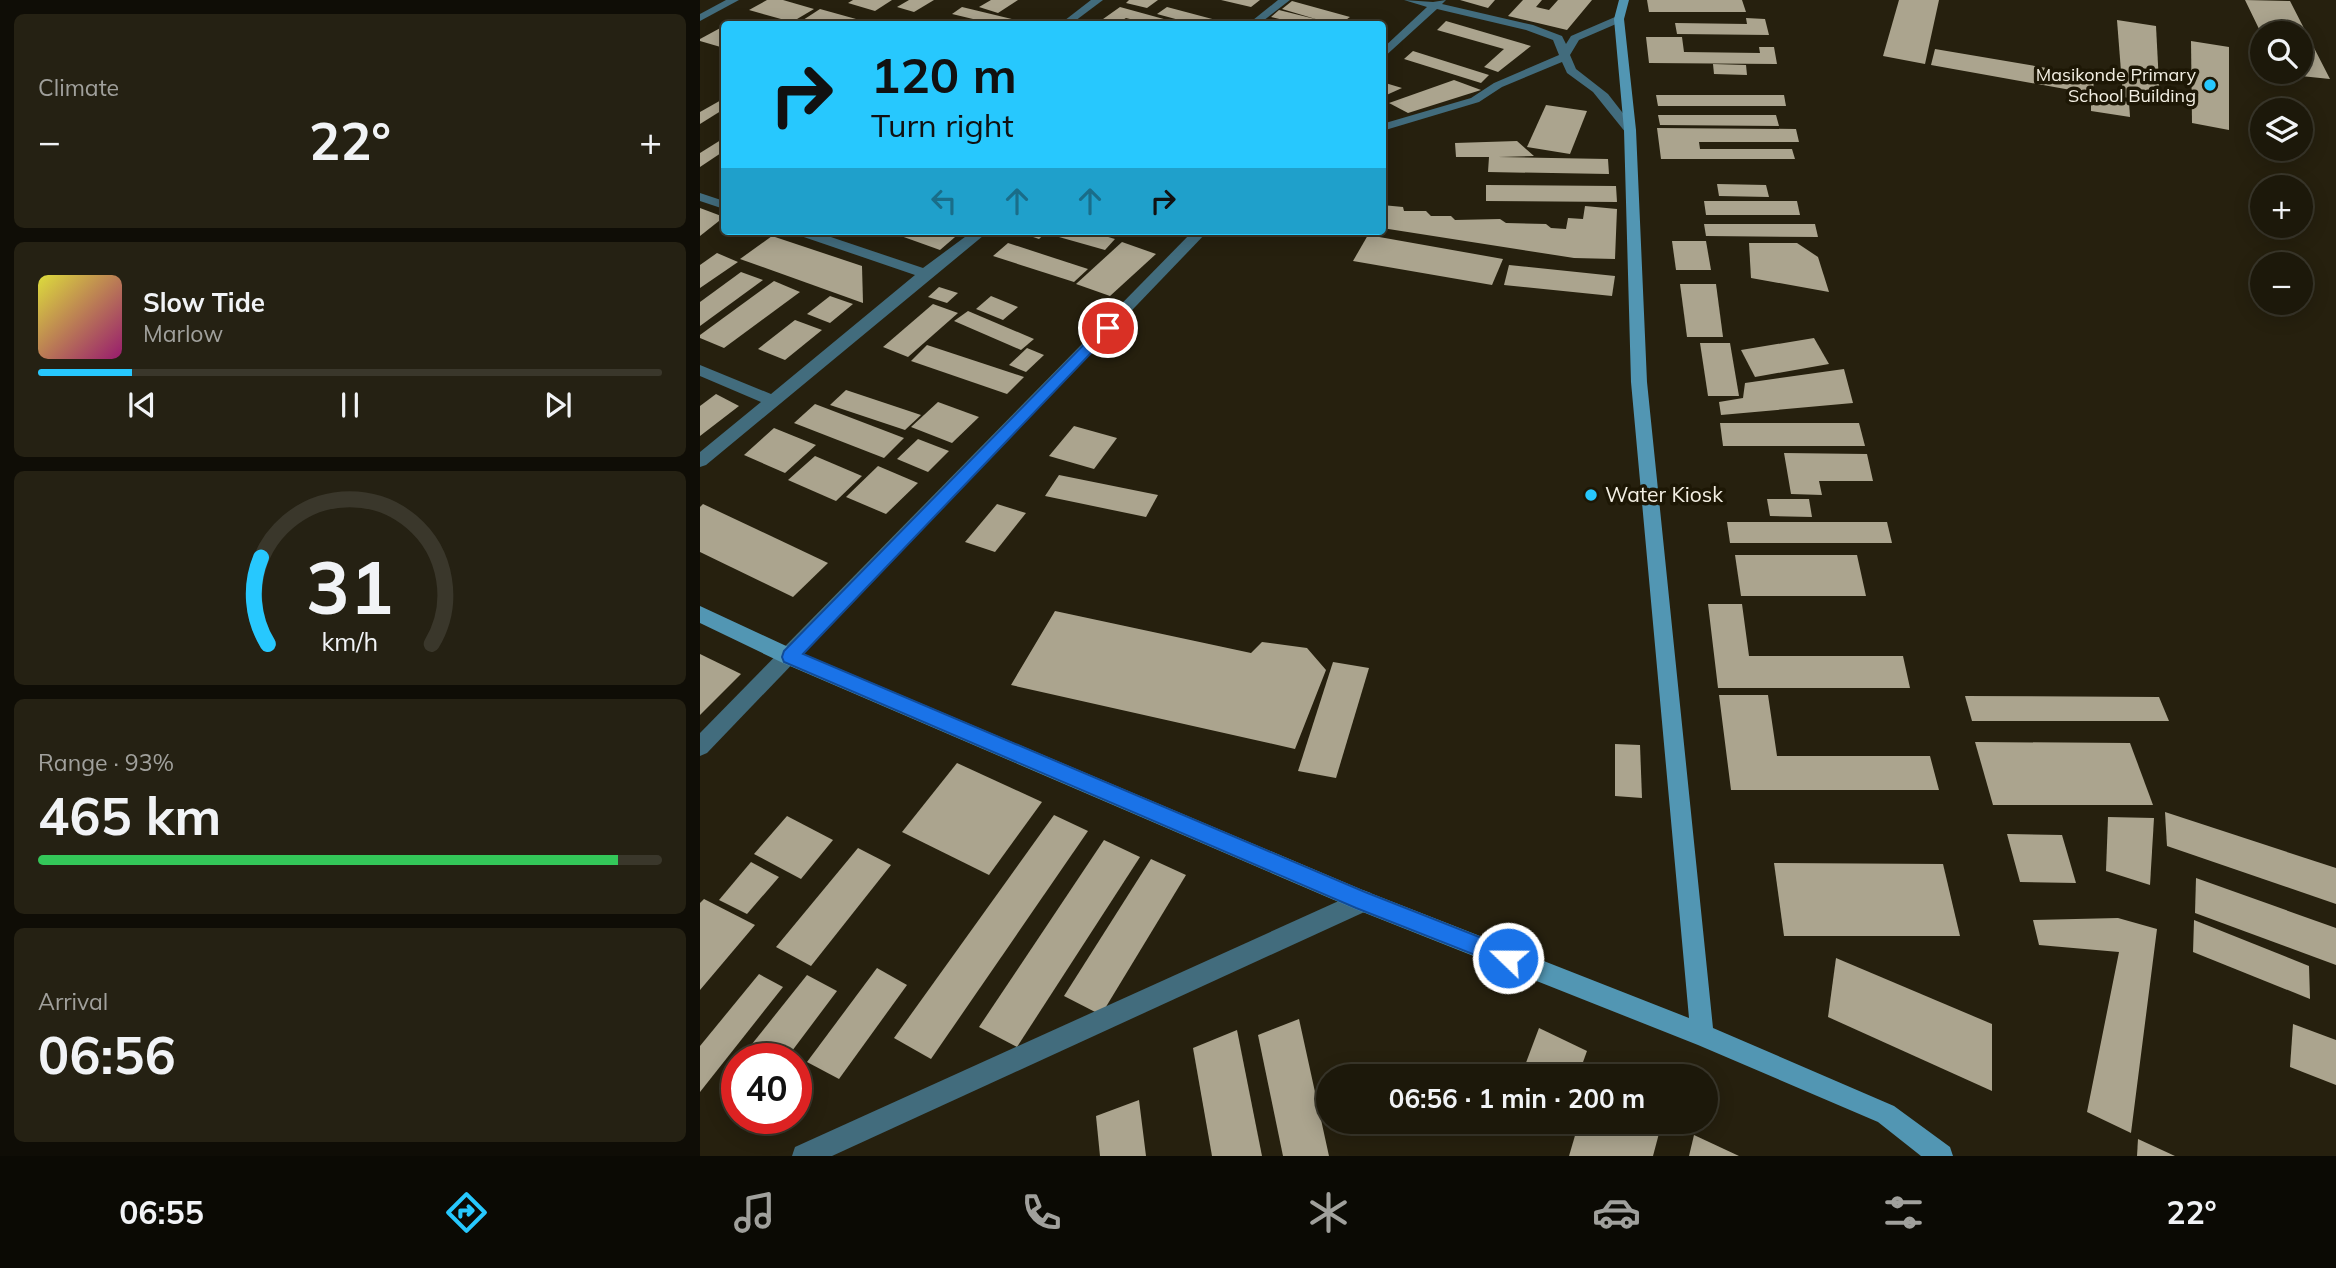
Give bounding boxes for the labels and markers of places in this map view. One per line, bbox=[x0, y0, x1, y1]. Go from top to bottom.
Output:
place label: Masikonde Primary School Building bbox=[2036, 63, 2196, 107]
marker: Masikonde Primary School Building bbox=[2202, 77, 2218, 93]
pin bbox=[1078, 298, 1138, 358]
place label: Water Kiosk bbox=[1605, 481, 1723, 507]
marker: Water Kiosk bbox=[1583, 487, 1599, 503]

